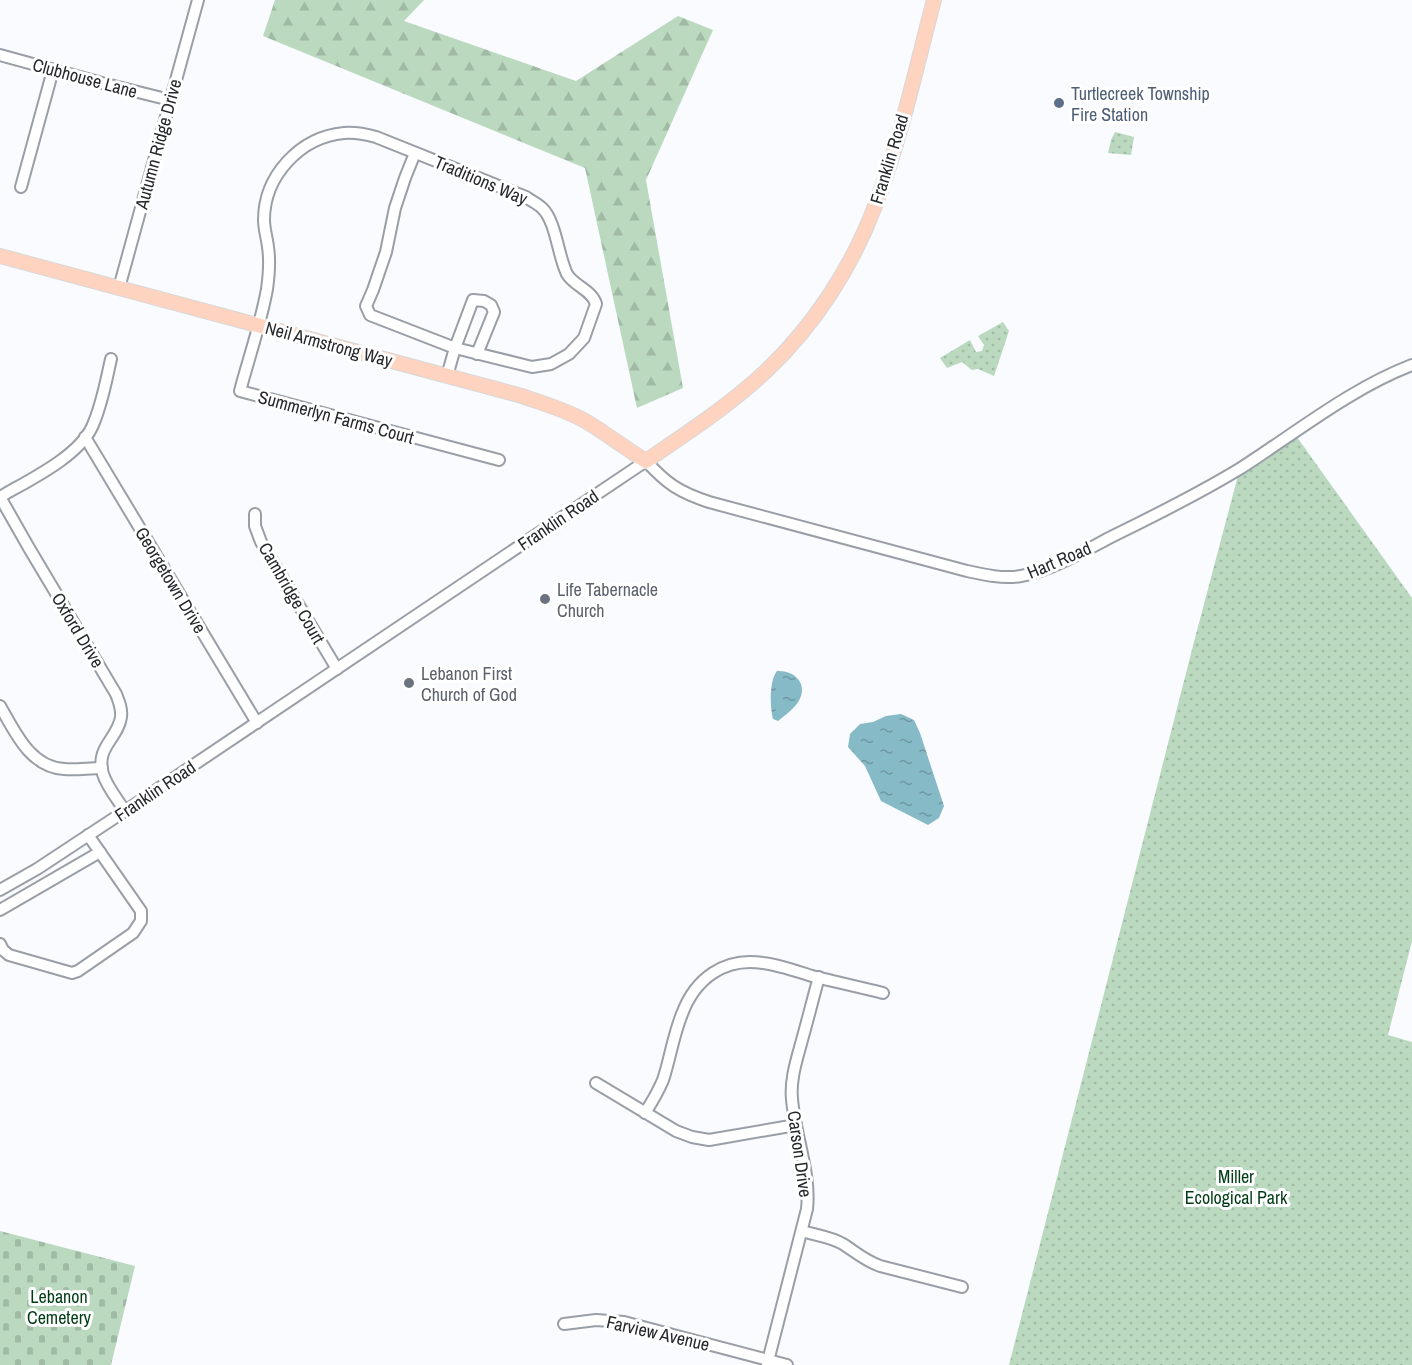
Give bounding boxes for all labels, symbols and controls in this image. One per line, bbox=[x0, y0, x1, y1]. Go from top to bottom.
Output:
street label: Clubhouse Lane bbox=[30, 52, 140, 104]
street label: Autumn Ridge Drive bbox=[128, 76, 187, 213]
place label: Turtlecreek Township Fire Station bbox=[1071, 81, 1210, 127]
marker: Turtlecreek Township Fire Station bbox=[1052, 96, 1066, 110]
street label: Franklin Road bbox=[863, 111, 915, 207]
street label: Traditions Way bbox=[431, 149, 532, 211]
street label: Neil Armstrong Way bbox=[263, 315, 396, 373]
street label: Summerlyn Farms Court bbox=[255, 384, 417, 450]
street label: Franklin Road bbox=[513, 484, 603, 556]
street label: Georgetown Drive bbox=[129, 522, 213, 638]
street label: Hart Road bbox=[1023, 535, 1095, 585]
street label: Cambridge Court bbox=[253, 538, 331, 648]
place label: Life Tabernacle Church bbox=[557, 577, 658, 623]
street label: Oxford Drive bbox=[46, 588, 110, 672]
marker: Life Tabernacle Church bbox=[538, 592, 552, 606]
place label: Lebanon First Church of God bbox=[421, 661, 517, 707]
marker: Lebanon First Church of God bbox=[402, 676, 416, 690]
street label: Franklin Road bbox=[110, 755, 200, 827]
street label: Carson Drive bbox=[782, 1109, 818, 1199]
park label: Miller Ecological Park bbox=[1185, 1164, 1288, 1210]
park label: Lebanon Cemetery bbox=[27, 1284, 92, 1330]
street label: Farview Avenue bbox=[604, 1309, 712, 1357]

